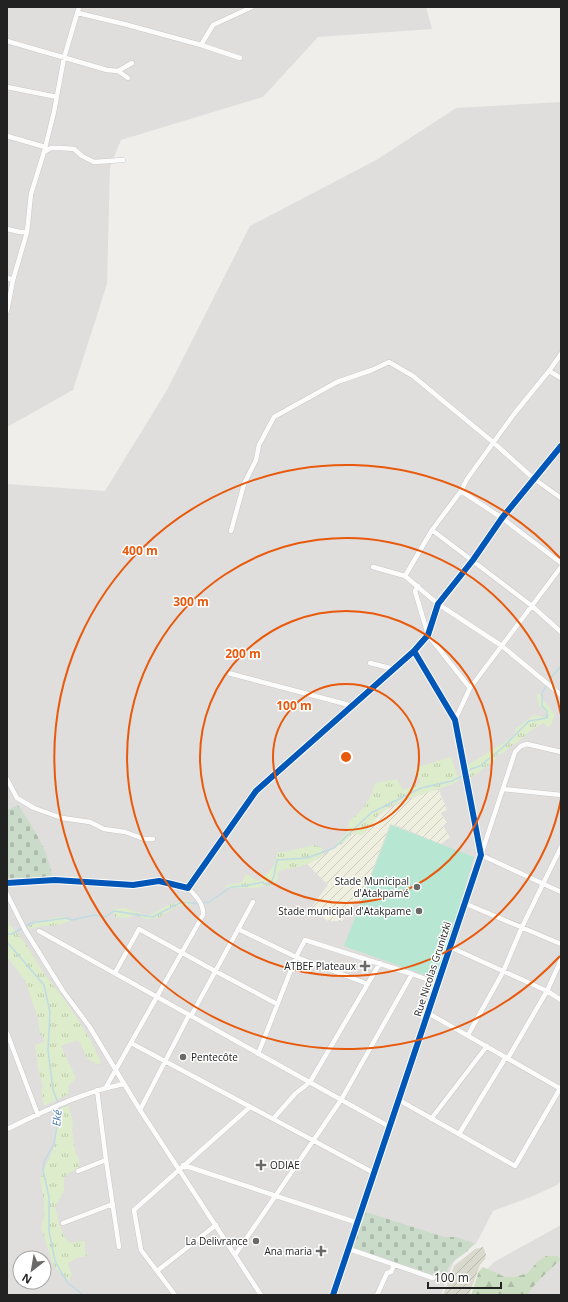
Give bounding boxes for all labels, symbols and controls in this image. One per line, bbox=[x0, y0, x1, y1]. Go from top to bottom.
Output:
text: 400 m bbox=[122, 542, 158, 559]
text: 300 m bbox=[173, 593, 209, 610]
text: 200 m bbox=[225, 645, 261, 662]
text: 100 m bbox=[276, 697, 312, 714]
centre of rings bbox=[339, 750, 353, 764]
place label: Stade Municipal d'Atakpamé bbox=[335, 874, 409, 900]
marker: Stade Municipal d'Atakpamé bbox=[412, 882, 422, 892]
place label: Stade municipal d'Atakpame bbox=[278, 904, 411, 918]
marker: Stade municipal d'Atakpame bbox=[414, 906, 424, 916]
street label: Rue Nicolas Grunitzki bbox=[410, 920, 454, 1018]
place label: ATBEF Plateaux bbox=[284, 959, 357, 973]
marker: ATBEF Plateaux bbox=[359, 960, 371, 972]
place label: Pentecôte bbox=[191, 1050, 238, 1064]
marker: Pentecôte bbox=[178, 1052, 188, 1062]
water label: Eké bbox=[48, 1109, 65, 1127]
place label: ODIAE bbox=[270, 1158, 300, 1172]
marker: ODIAE bbox=[255, 1159, 267, 1171]
place label: La Delivrance bbox=[186, 1234, 248, 1248]
marker: La Delivrance bbox=[251, 1236, 261, 1246]
place label: Ana maria bbox=[264, 1244, 312, 1258]
marker: Ana maria bbox=[315, 1245, 327, 1257]
north arrow bbox=[12, 1250, 52, 1290]
scale bar bbox=[428, 1264, 501, 1290]
text: 100 m bbox=[434, 1269, 469, 1286]
text: N bbox=[19, 1270, 34, 1288]

